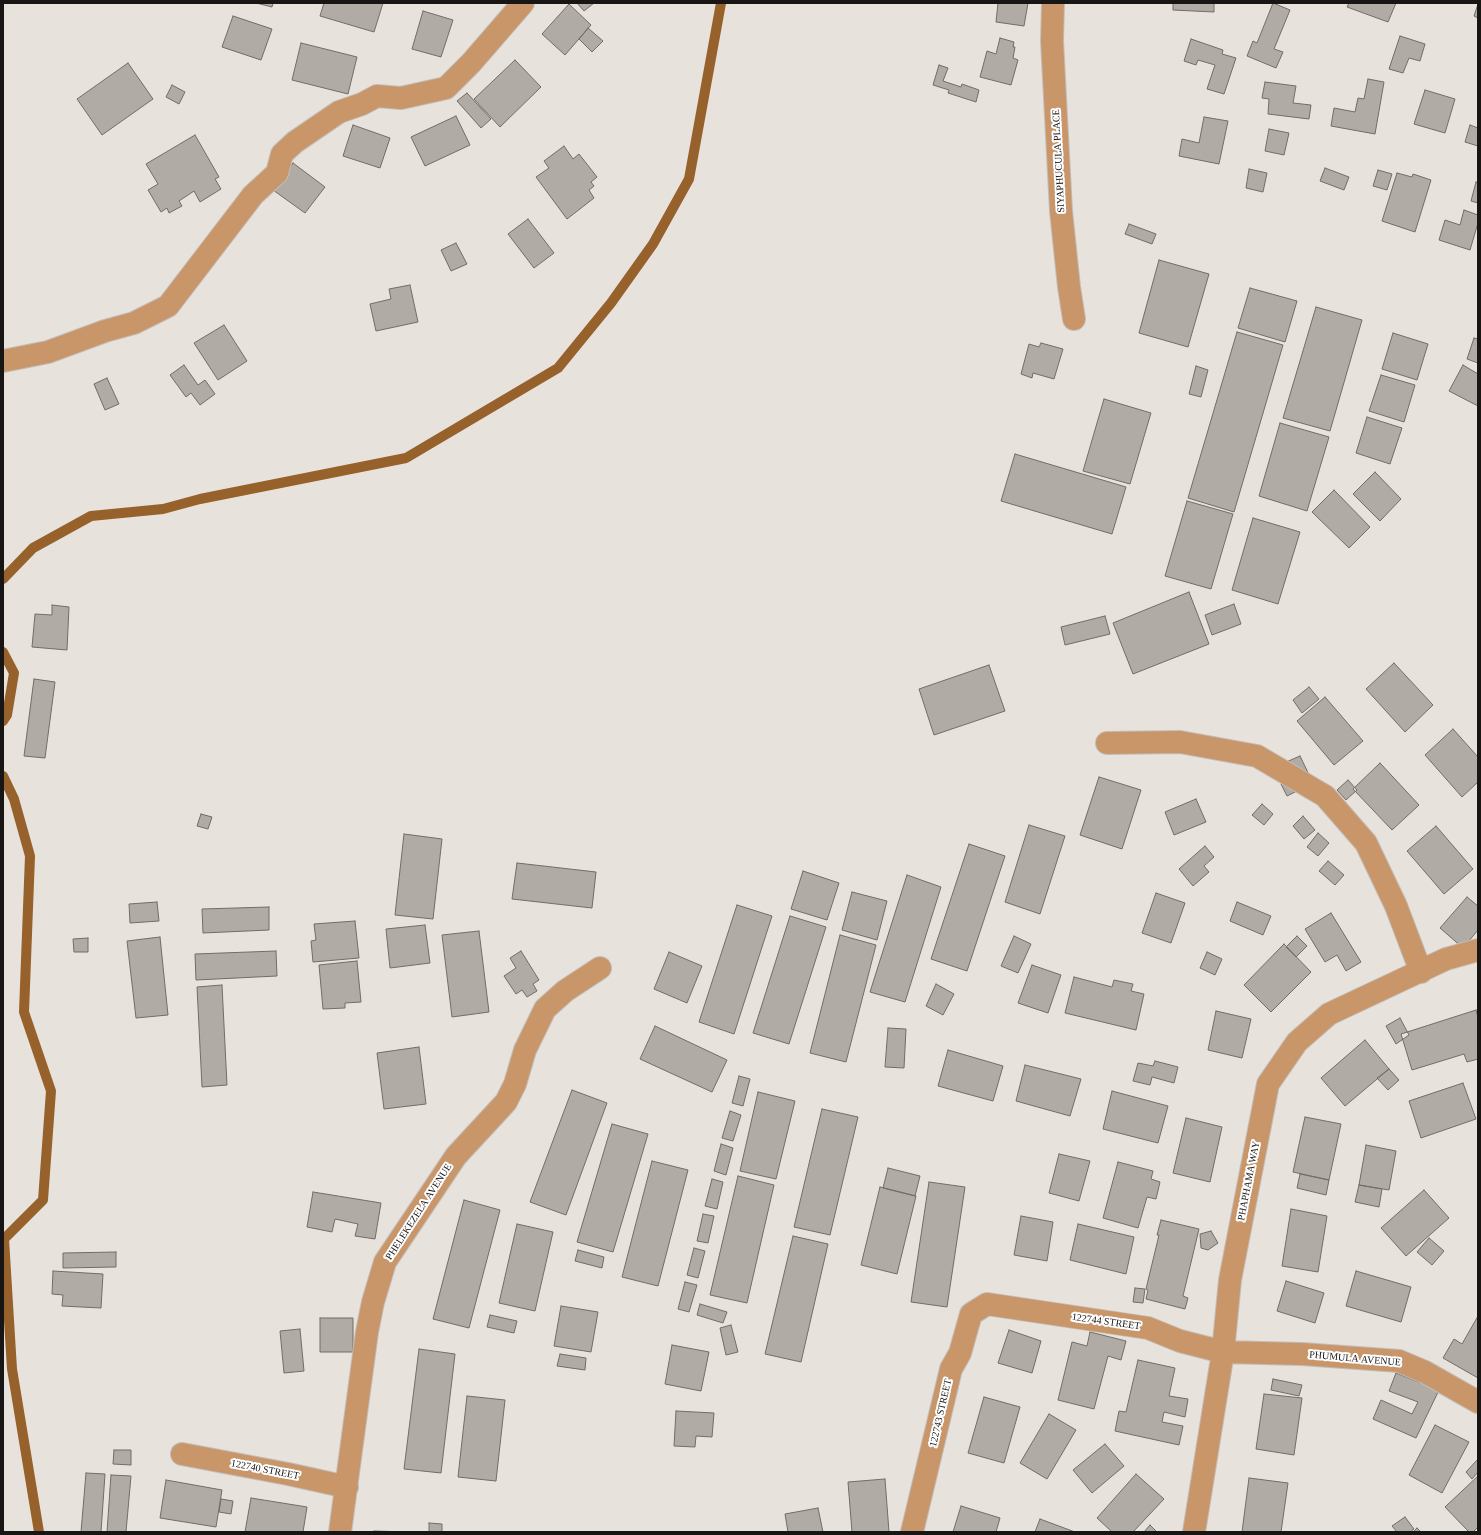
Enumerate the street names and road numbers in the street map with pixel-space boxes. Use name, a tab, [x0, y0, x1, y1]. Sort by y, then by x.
street label: SIYAPHUCULA PLACE	[1050, 109, 1068, 213]
street label: PHAPHAMA WAY	[1235, 1140, 1263, 1222]
street label: PHELEKEZELA AVENUE	[383, 1162, 455, 1262]
street label: 122744 STREET	[1071, 1311, 1141, 1333]
street label: PHUMULA AVENUE	[1309, 1349, 1401, 1369]
street label: 122743 STREET	[927, 1378, 955, 1448]
street label: 122740 STREET	[230, 1458, 300, 1482]

